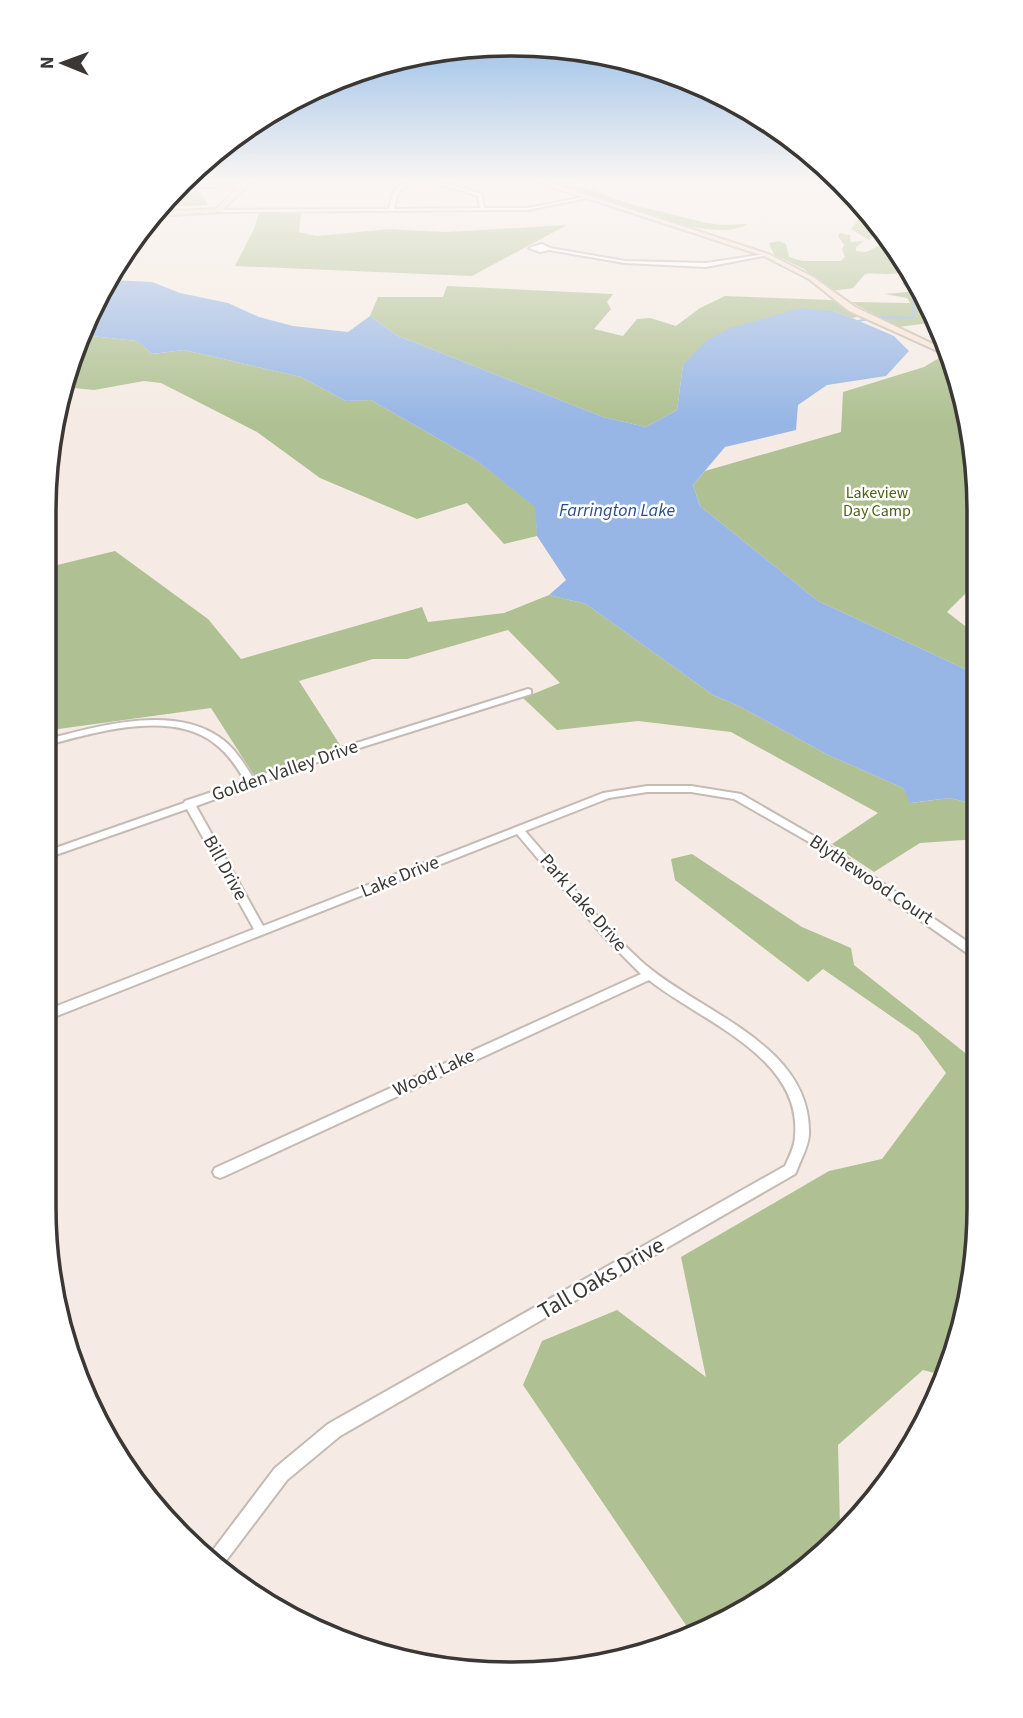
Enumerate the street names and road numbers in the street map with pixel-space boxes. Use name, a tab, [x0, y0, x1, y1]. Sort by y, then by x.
street label: Golden Valley Drive	[208, 733, 362, 809]
street label: Blythewood Court	[804, 828, 939, 932]
street label: Bill Drive	[196, 831, 254, 905]
street label: Park Lake Drive	[533, 848, 633, 958]
street label: Lake Drive	[357, 849, 443, 905]
street label: Wood Lake	[389, 1042, 479, 1104]
street label: Tall Oaks Drive	[532, 1228, 670, 1328]

